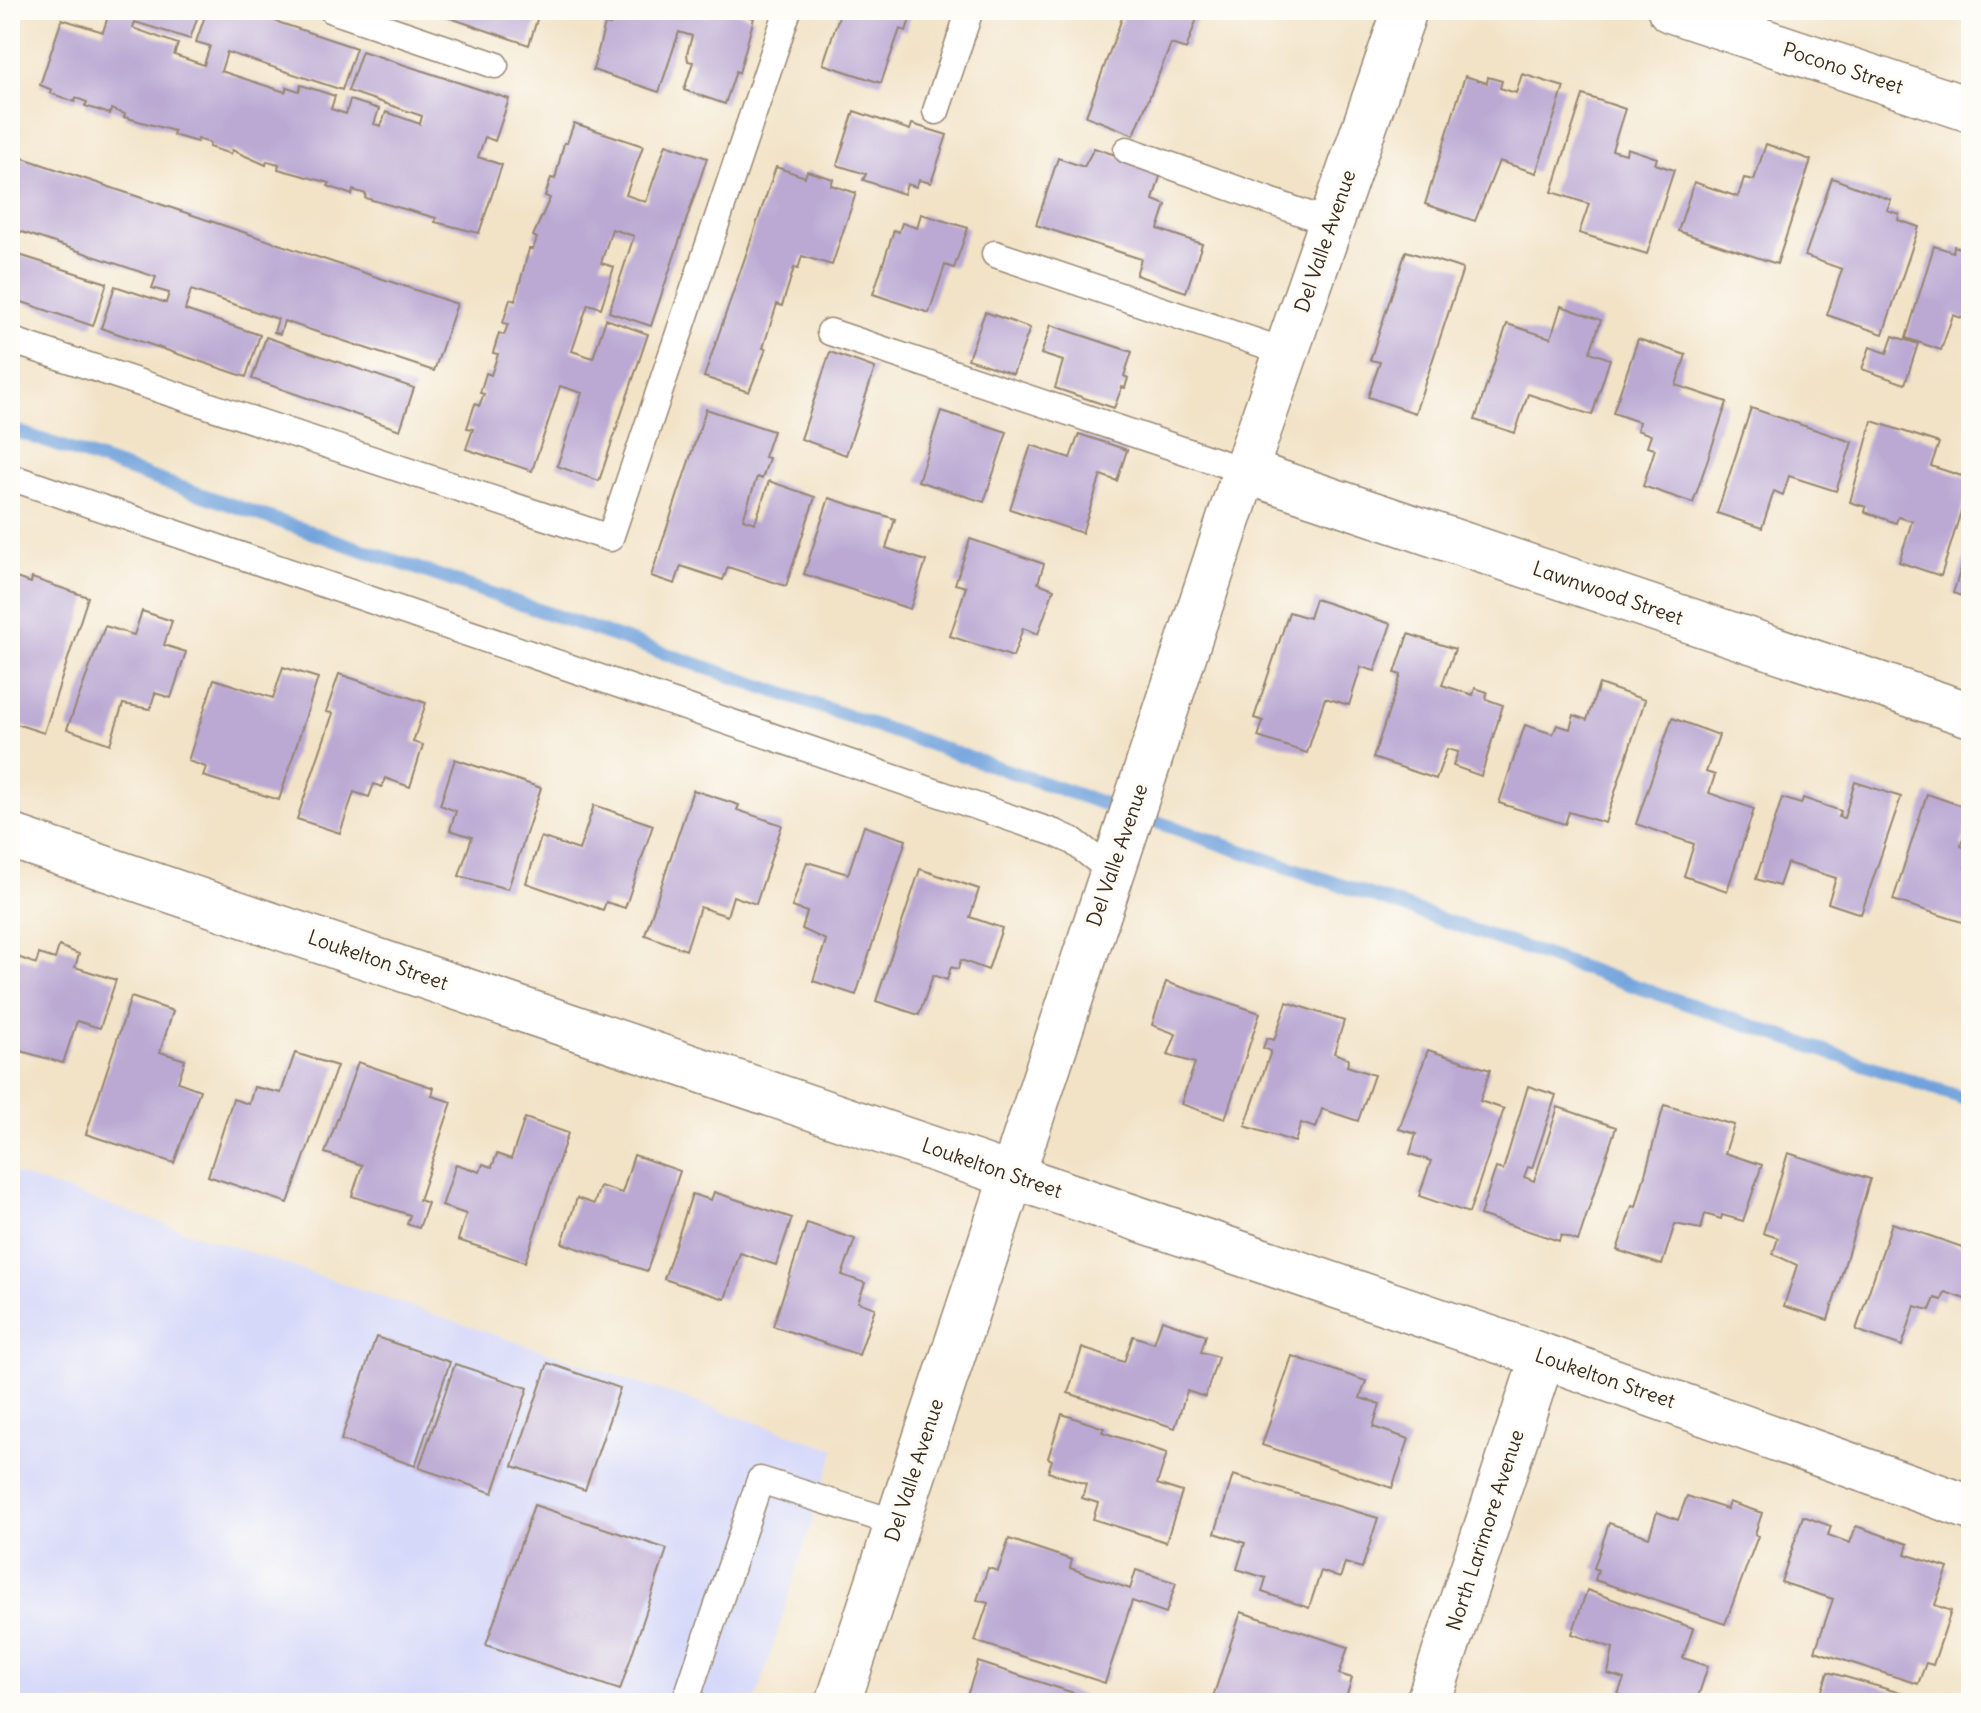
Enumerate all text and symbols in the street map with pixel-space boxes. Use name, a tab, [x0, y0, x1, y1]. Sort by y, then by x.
street label: Pocono Street	[1780, 36, 1907, 99]
street label: Del Valle Avenue	[1288, 166, 1361, 315]
street label: Lawnwood Street	[1530, 555, 1687, 630]
street label: Del Valle Avenue	[1080, 780, 1153, 929]
street label: Loukelton Street	[305, 924, 452, 995]
street label: Loukelton Street	[919, 1132, 1066, 1203]
street label: Loukelton Street	[1532, 1342, 1679, 1413]
street label: Del Valle Avenue	[879, 1395, 948, 1544]
street label: North Larimore Avenue	[1440, 1426, 1529, 1633]

